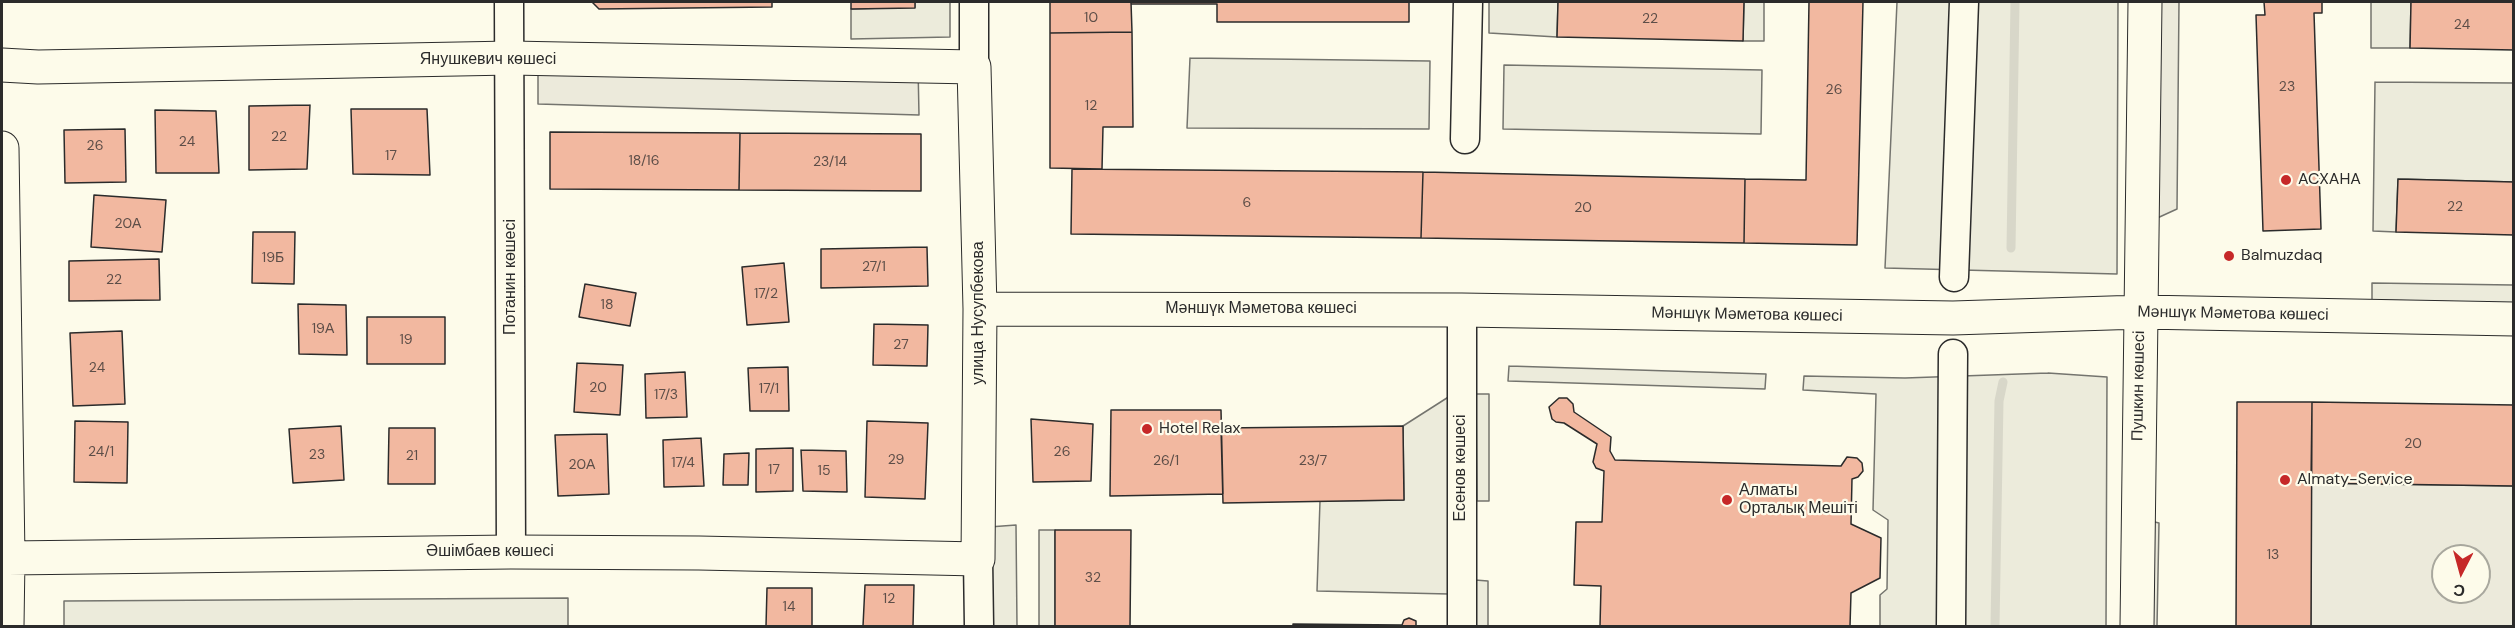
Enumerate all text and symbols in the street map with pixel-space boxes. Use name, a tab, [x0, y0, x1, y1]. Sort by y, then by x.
house number: 10	[1084, 10, 1098, 26]
house number: 22	[1642, 11, 1658, 27]
house number: 24	[2454, 17, 2470, 33]
street label: Янушкевич көшесі	[420, 50, 556, 70]
house number: 23	[2279, 79, 2295, 95]
house number: 26	[1826, 82, 1842, 98]
house number: 12	[1085, 98, 1097, 114]
house number: 22	[271, 129, 287, 145]
house number: 24	[179, 134, 195, 150]
house number: 26	[87, 138, 103, 154]
house number: 17	[385, 148, 397, 164]
house number: 18/16	[628, 153, 660, 169]
house number: 23/14	[813, 154, 847, 170]
place label: ACXAHA	[2298, 170, 2361, 190]
marker: ACXAHA	[2279, 173, 2293, 187]
house number: 6	[1243, 195, 1251, 211]
house number: 22	[2447, 199, 2463, 215]
house number: 20	[1574, 200, 1592, 216]
house number: 20А	[115, 216, 141, 232]
street label: Потанин көшесі	[501, 219, 521, 335]
street label: улица Нусупбекова	[969, 241, 989, 385]
place label: Balmuzdaq	[2241, 246, 2322, 266]
marker: Balmuzdaq	[2222, 249, 2236, 263]
house number: 19Б	[262, 250, 284, 266]
house number: 27/1	[862, 259, 886, 275]
house number: 22	[106, 272, 122, 288]
house number: 17/2	[754, 286, 778, 302]
house number: 18	[601, 297, 613, 313]
street label: Мәншүк Мәметова көшесі	[1165, 299, 1357, 319]
street label: Мәншүк Мәметова көшесі	[2137, 303, 2329, 325]
street label: Мәншүк Мәметова көшесі	[1651, 304, 1843, 326]
house number: 19А	[312, 321, 334, 337]
street label: Пушкин көшесі	[2128, 331, 2150, 441]
house number: 19	[399, 332, 413, 348]
house number: 27	[893, 337, 909, 353]
house number: 24	[89, 360, 105, 376]
house number: 20	[589, 380, 607, 396]
house number: 17/1	[759, 381, 779, 397]
house number: 17/3	[654, 387, 678, 403]
street label: Есенов көшесі	[1451, 414, 1471, 522]
place label: Hotel Relax	[1159, 419, 1240, 439]
marker: Hotel Relax	[1140, 422, 1154, 436]
house number: 20	[2404, 436, 2422, 452]
house number: 24/1	[88, 444, 114, 460]
house number: 26	[1054, 444, 1070, 460]
house number: 23	[309, 447, 325, 463]
house number: 21	[406, 448, 418, 464]
house number: 29	[888, 452, 904, 468]
house number: 26/1	[1153, 453, 1179, 469]
house number: 23/7	[1299, 453, 1327, 469]
house number: 17/4	[671, 455, 695, 471]
house number: 20А	[569, 457, 595, 473]
house number: 17	[768, 462, 780, 478]
house number: 15	[818, 463, 830, 479]
place label: Almaty-Service	[2297, 470, 2413, 490]
marker: Almaty-Service	[2278, 473, 2292, 487]
place label: Алматы Орталық Мешіті	[1739, 481, 1858, 519]
marker: Алматы Орталық Мешіті	[1720, 493, 1734, 507]
street label: Әшімбаев көшесі	[426, 542, 554, 562]
north arrow	[2431, 544, 2491, 604]
house number: 13	[2267, 547, 2279, 563]
house number: 32	[1085, 570, 1101, 586]
text: С	[2452, 579, 2466, 601]
house number: 12	[883, 591, 895, 607]
house number: 14	[783, 599, 795, 615]

